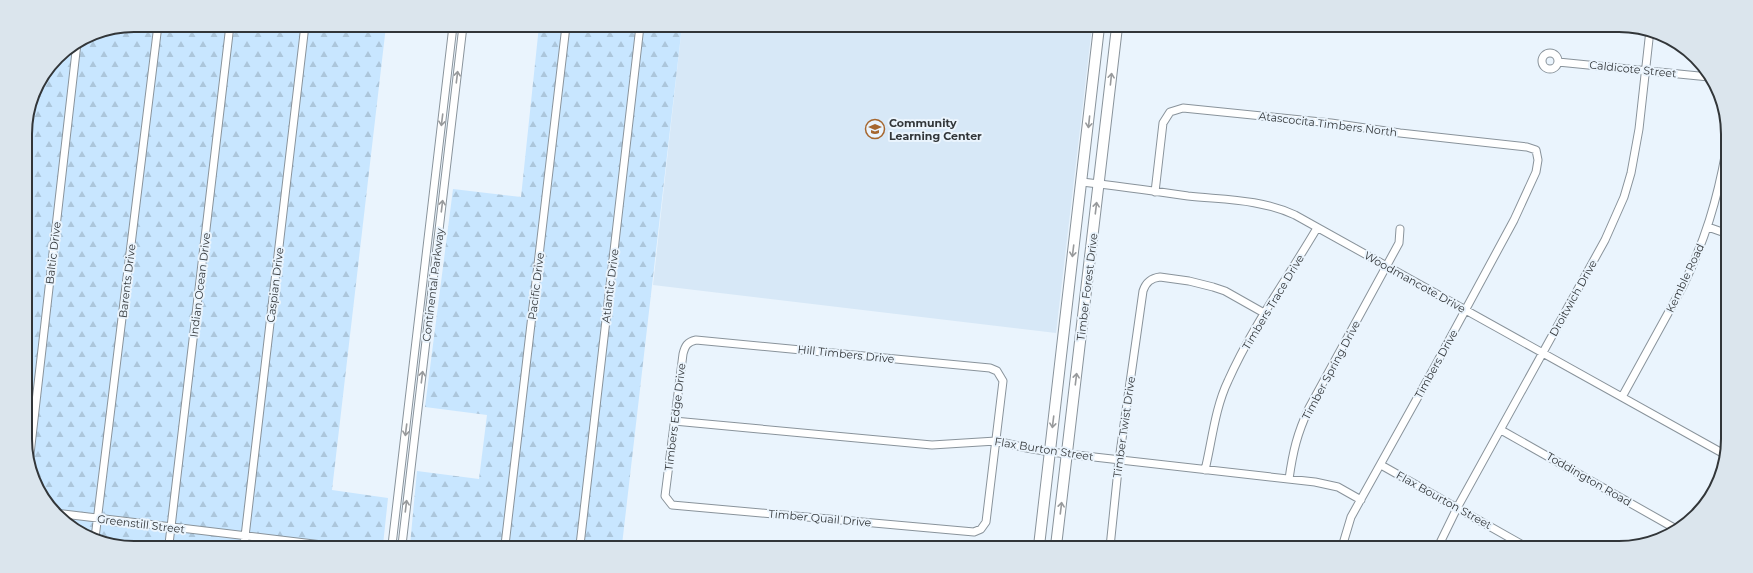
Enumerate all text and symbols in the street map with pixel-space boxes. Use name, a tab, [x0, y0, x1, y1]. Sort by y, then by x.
street label: Caldicote Street	[1589, 57, 1678, 81]
one-way arrow	[453, 71, 461, 84]
one-way arrow	[1107, 73, 1115, 86]
street label: Atascocita Timbers North	[1258, 109, 1398, 139]
one-way arrow	[438, 113, 446, 126]
one-way arrow	[1085, 115, 1092, 128]
place label: Community Learning Center	[889, 116, 982, 143]
school or university icon: Community Learning Center	[864, 118, 886, 140]
one-way arrow	[438, 200, 446, 213]
one-way arrow	[1093, 202, 1100, 215]
street label: Baltic Drive	[42, 221, 64, 285]
street label: Continental Parkway	[419, 228, 447, 342]
street label: Indian Ocean Drive	[187, 231, 213, 338]
street label: Timber Forest Drive	[1073, 232, 1101, 342]
street label: Kemble Road	[1663, 241, 1707, 315]
street label: Barents Drive	[116, 243, 139, 319]
one-way arrow	[1070, 244, 1077, 257]
street label: Caspian Drive	[263, 246, 287, 323]
street label: Atlantic Drive	[599, 248, 622, 324]
street label: Woodmancote Drive	[1362, 248, 1469, 316]
street label: Pacific Drive	[525, 251, 547, 320]
street label: Timbers Trace Drive	[1239, 251, 1307, 352]
street label: Droitwich Drive	[1546, 257, 1600, 339]
street label: Timber Spring Drive	[1299, 318, 1363, 422]
street label: Timbers Drive	[1411, 327, 1461, 401]
street label: Hill Timbers Drive	[797, 342, 895, 366]
street label: Timbers Edge Drive	[661, 362, 689, 472]
one-way arrow	[418, 371, 426, 384]
one-way arrow	[1072, 373, 1080, 386]
street label: Timber Twist Drive	[1110, 375, 1138, 479]
one-way arrow	[1049, 415, 1057, 428]
one-way arrow	[402, 423, 410, 436]
street label: Flax Burton Street	[993, 434, 1095, 464]
street label: Toddington Road	[1544, 449, 1634, 509]
street label: Flax Bourton Street	[1394, 468, 1495, 532]
one-way arrow	[403, 500, 410, 513]
one-way arrow	[1057, 502, 1064, 515]
street label: Timber Quail Drive	[768, 507, 872, 529]
street label: Greenstill Street	[96, 512, 186, 536]

